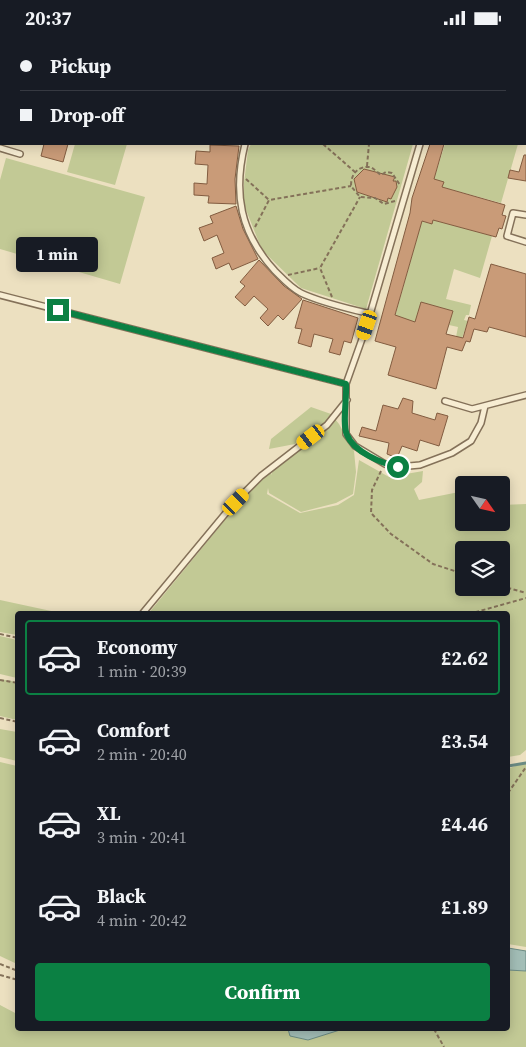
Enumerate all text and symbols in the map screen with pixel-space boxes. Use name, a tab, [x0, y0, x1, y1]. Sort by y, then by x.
text: 20:37	[25, 5, 72, 31]
text: Pickup	[50, 53, 111, 79]
text: Drop-off	[50, 102, 124, 128]
callout: 1 min	[17, 237, 99, 273]
text: 1 min	[36, 243, 78, 265]
route end	[47, 299, 69, 321]
car	[355, 308, 378, 342]
car	[294, 422, 327, 452]
route start	[387, 456, 409, 478]
north arrow	[455, 476, 510, 531]
map controls	[455, 476, 510, 596]
car	[220, 486, 251, 518]
button: layers	[455, 541, 510, 596]
text: Economy	[97, 634, 178, 660]
icon: car	[37, 635, 82, 680]
text: £2.62	[441, 645, 488, 671]
text: 1 min · 20:39	[97, 660, 187, 682]
text: Comfort	[97, 717, 170, 743]
icon: car	[37, 718, 82, 763]
text: £3.54	[441, 728, 488, 754]
text: 2 min · 20:40	[97, 743, 187, 765]
text: XL	[97, 800, 120, 826]
icon: car	[37, 801, 82, 846]
text: £4.46	[441, 811, 488, 837]
text: 3 min · 20:41	[97, 826, 187, 848]
text: Black	[97, 883, 146, 909]
icon: car	[37, 884, 82, 929]
text: £1.89	[441, 894, 488, 920]
text: 4 min · 20:42	[97, 909, 187, 931]
button: Confirm	[35, 963, 490, 1021]

